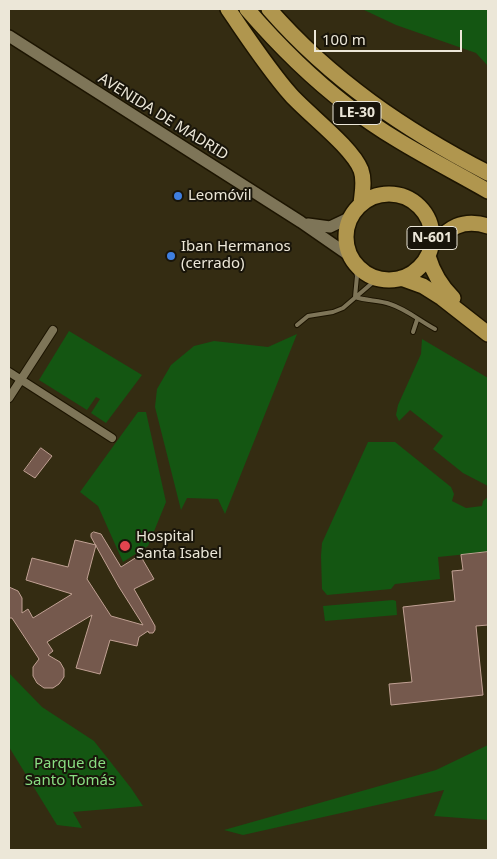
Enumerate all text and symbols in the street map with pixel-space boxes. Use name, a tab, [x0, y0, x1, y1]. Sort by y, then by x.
scale bar	[317, 20, 464, 52]
text: 100 m	[322, 29, 366, 49]
street label: AVENIDA DE MADRID	[95, 70, 231, 164]
road number: LE-30	[333, 102, 381, 125]
place label: Leomóvil	[188, 187, 252, 205]
marker: Leomóvil	[172, 190, 184, 202]
road number: N-601	[407, 227, 457, 250]
place label: Iban Hermanos (cerrado)	[181, 238, 291, 273]
marker: Iban Hermanos (cerrado)	[165, 250, 177, 262]
place label: Hospital Santa Isabel	[136, 528, 222, 563]
marker: Hospital Santa Isabel	[118, 539, 132, 553]
park label: Parque de Santo Tomás	[25, 755, 115, 790]

